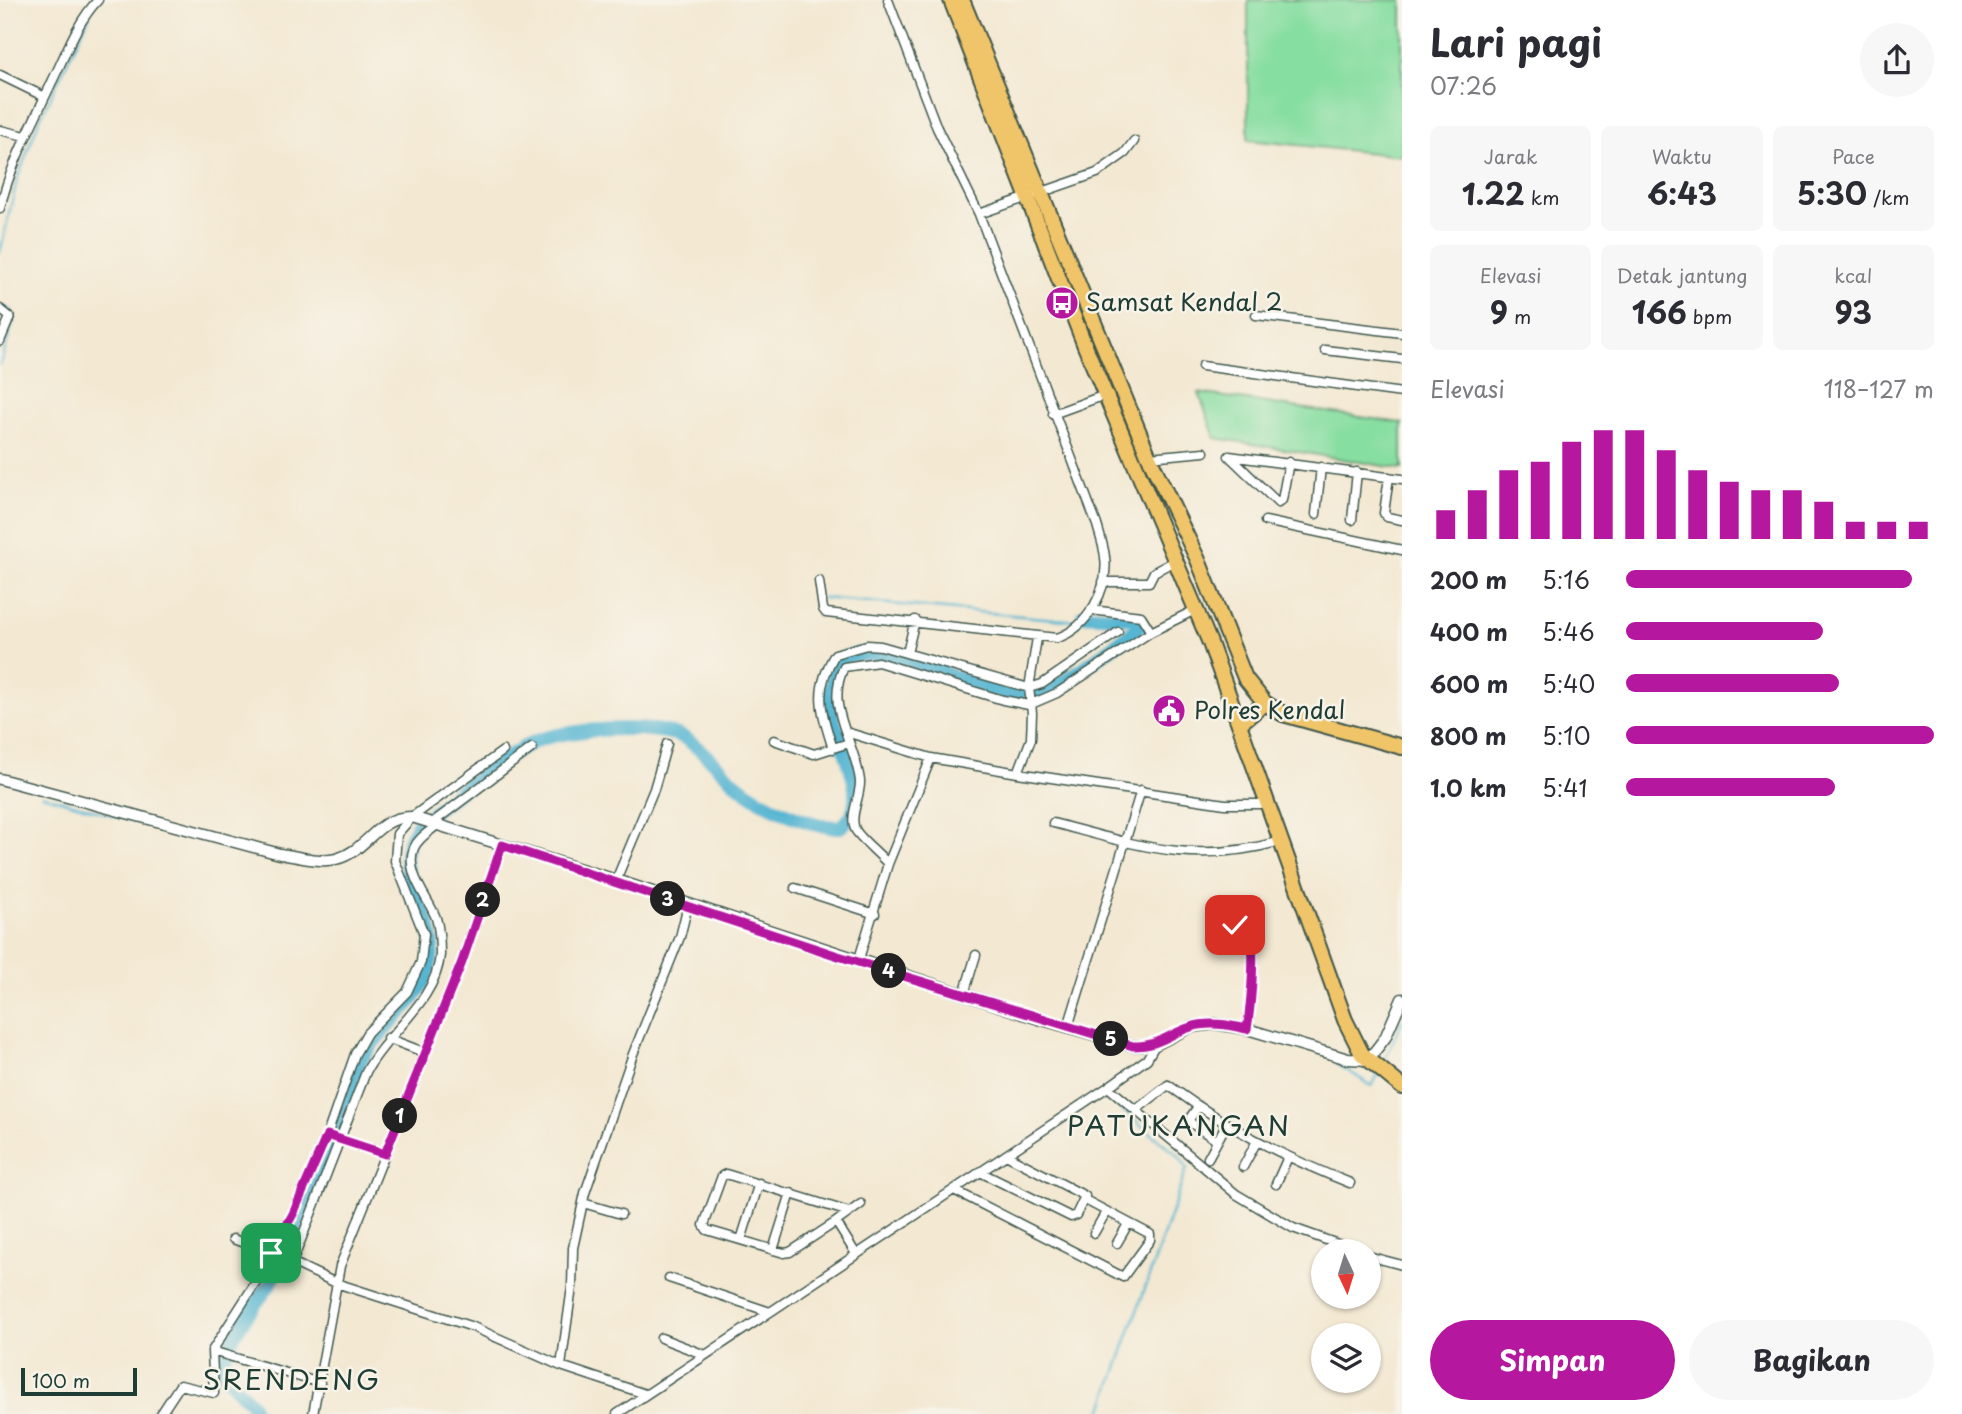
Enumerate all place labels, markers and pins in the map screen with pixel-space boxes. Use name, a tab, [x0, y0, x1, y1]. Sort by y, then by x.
place label: Samsat Kendal 2	[1086, 283, 1283, 319]
bus stop icon: Samsat Kendal 2	[1043, 284, 1081, 322]
place label: Polres Kendal	[1194, 691, 1345, 727]
public building icon: Polres Kendal	[1150, 692, 1188, 730]
pin: 3	[650, 881, 686, 916]
pin: 2	[466, 883, 500, 918]
pin	[1205, 895, 1265, 955]
pin: 4	[872, 954, 906, 988]
pin: 5	[1094, 1021, 1128, 1056]
pin: 1	[382, 1098, 418, 1134]
pin	[241, 1223, 301, 1283]

